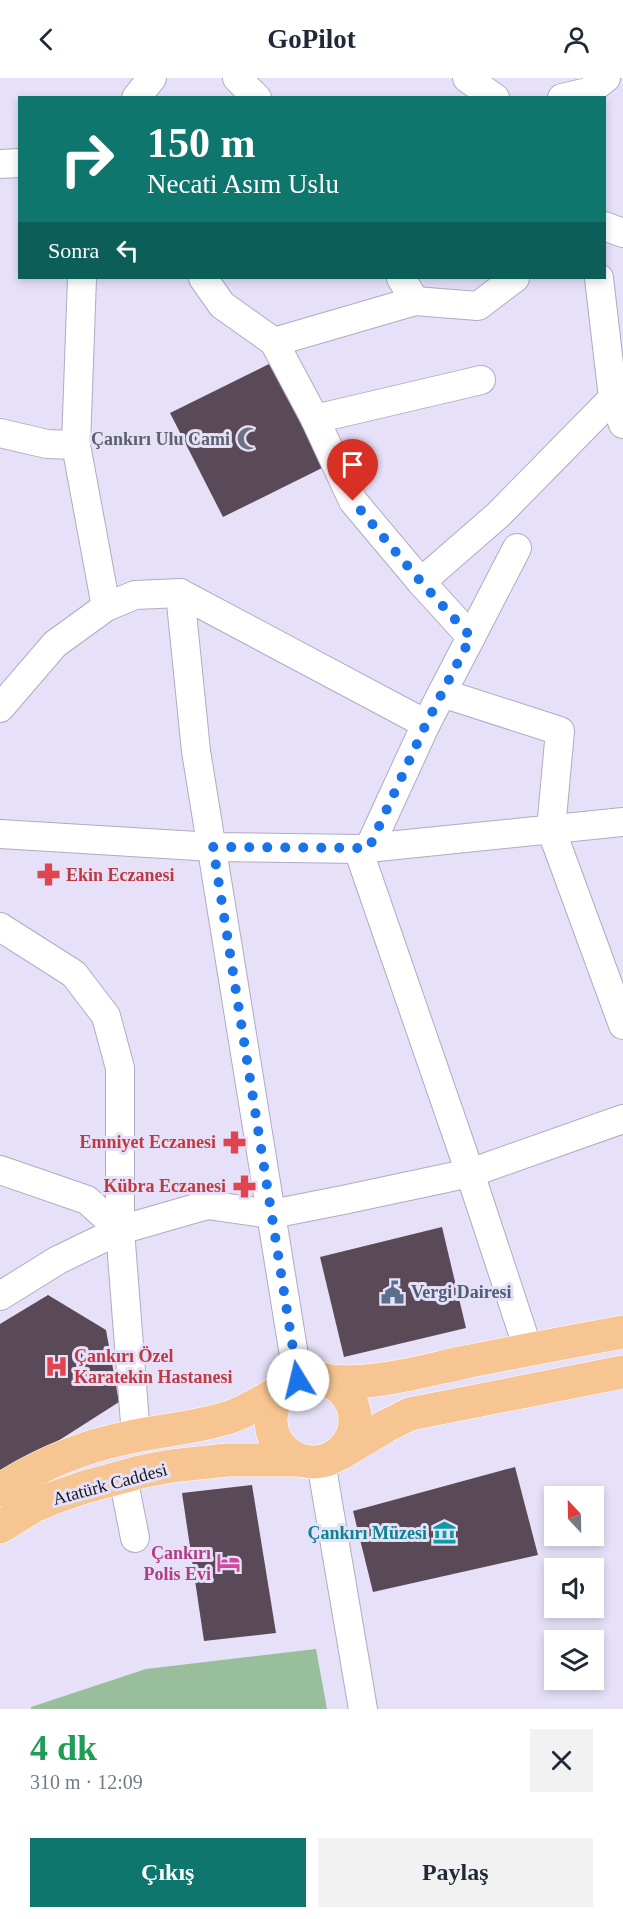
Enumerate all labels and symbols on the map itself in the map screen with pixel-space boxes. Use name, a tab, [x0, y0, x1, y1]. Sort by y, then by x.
mosque icon: Çankırı Ulu Cami	[235, 426, 261, 452]
place label: Çankırı Ulu Cami	[91, 429, 230, 449]
pin	[327, 439, 378, 501]
pharmacy icon: Ekin Eczanesi	[35, 862, 61, 888]
place label: Ekin Eczanesi	[66, 865, 175, 885]
pharmacy icon: Emniyet Eczanesi	[221, 1129, 247, 1155]
place label: Emniyet Eczanesi	[80, 1132, 216, 1152]
pharmacy icon: Kübra Eczanesi	[231, 1173, 257, 1199]
place label: Kübra Eczanesi	[103, 1176, 226, 1196]
public building icon: Vergi Dairesi	[380, 1279, 406, 1305]
place label: Vergi Dairesi	[411, 1282, 512, 1302]
place label: Çankırı Özel Karatekin Hastanesi	[74, 1346, 233, 1387]
position arrow	[266, 1348, 330, 1412]
hospital icon: Çankırı Özel Karatekin Hastanesi	[43, 1353, 69, 1379]
street label: Atatürk Caddesi	[51, 1459, 169, 1509]
north arrow	[544, 1486, 604, 1546]
museum icon: Çankırı Müzesi	[432, 1520, 458, 1546]
place label: Çankırı Müzesi	[308, 1523, 427, 1543]
place label: Çankırı Polis Evi	[143, 1543, 211, 1584]
hotel icon: Çankırı Polis Evi	[216, 1550, 242, 1576]

